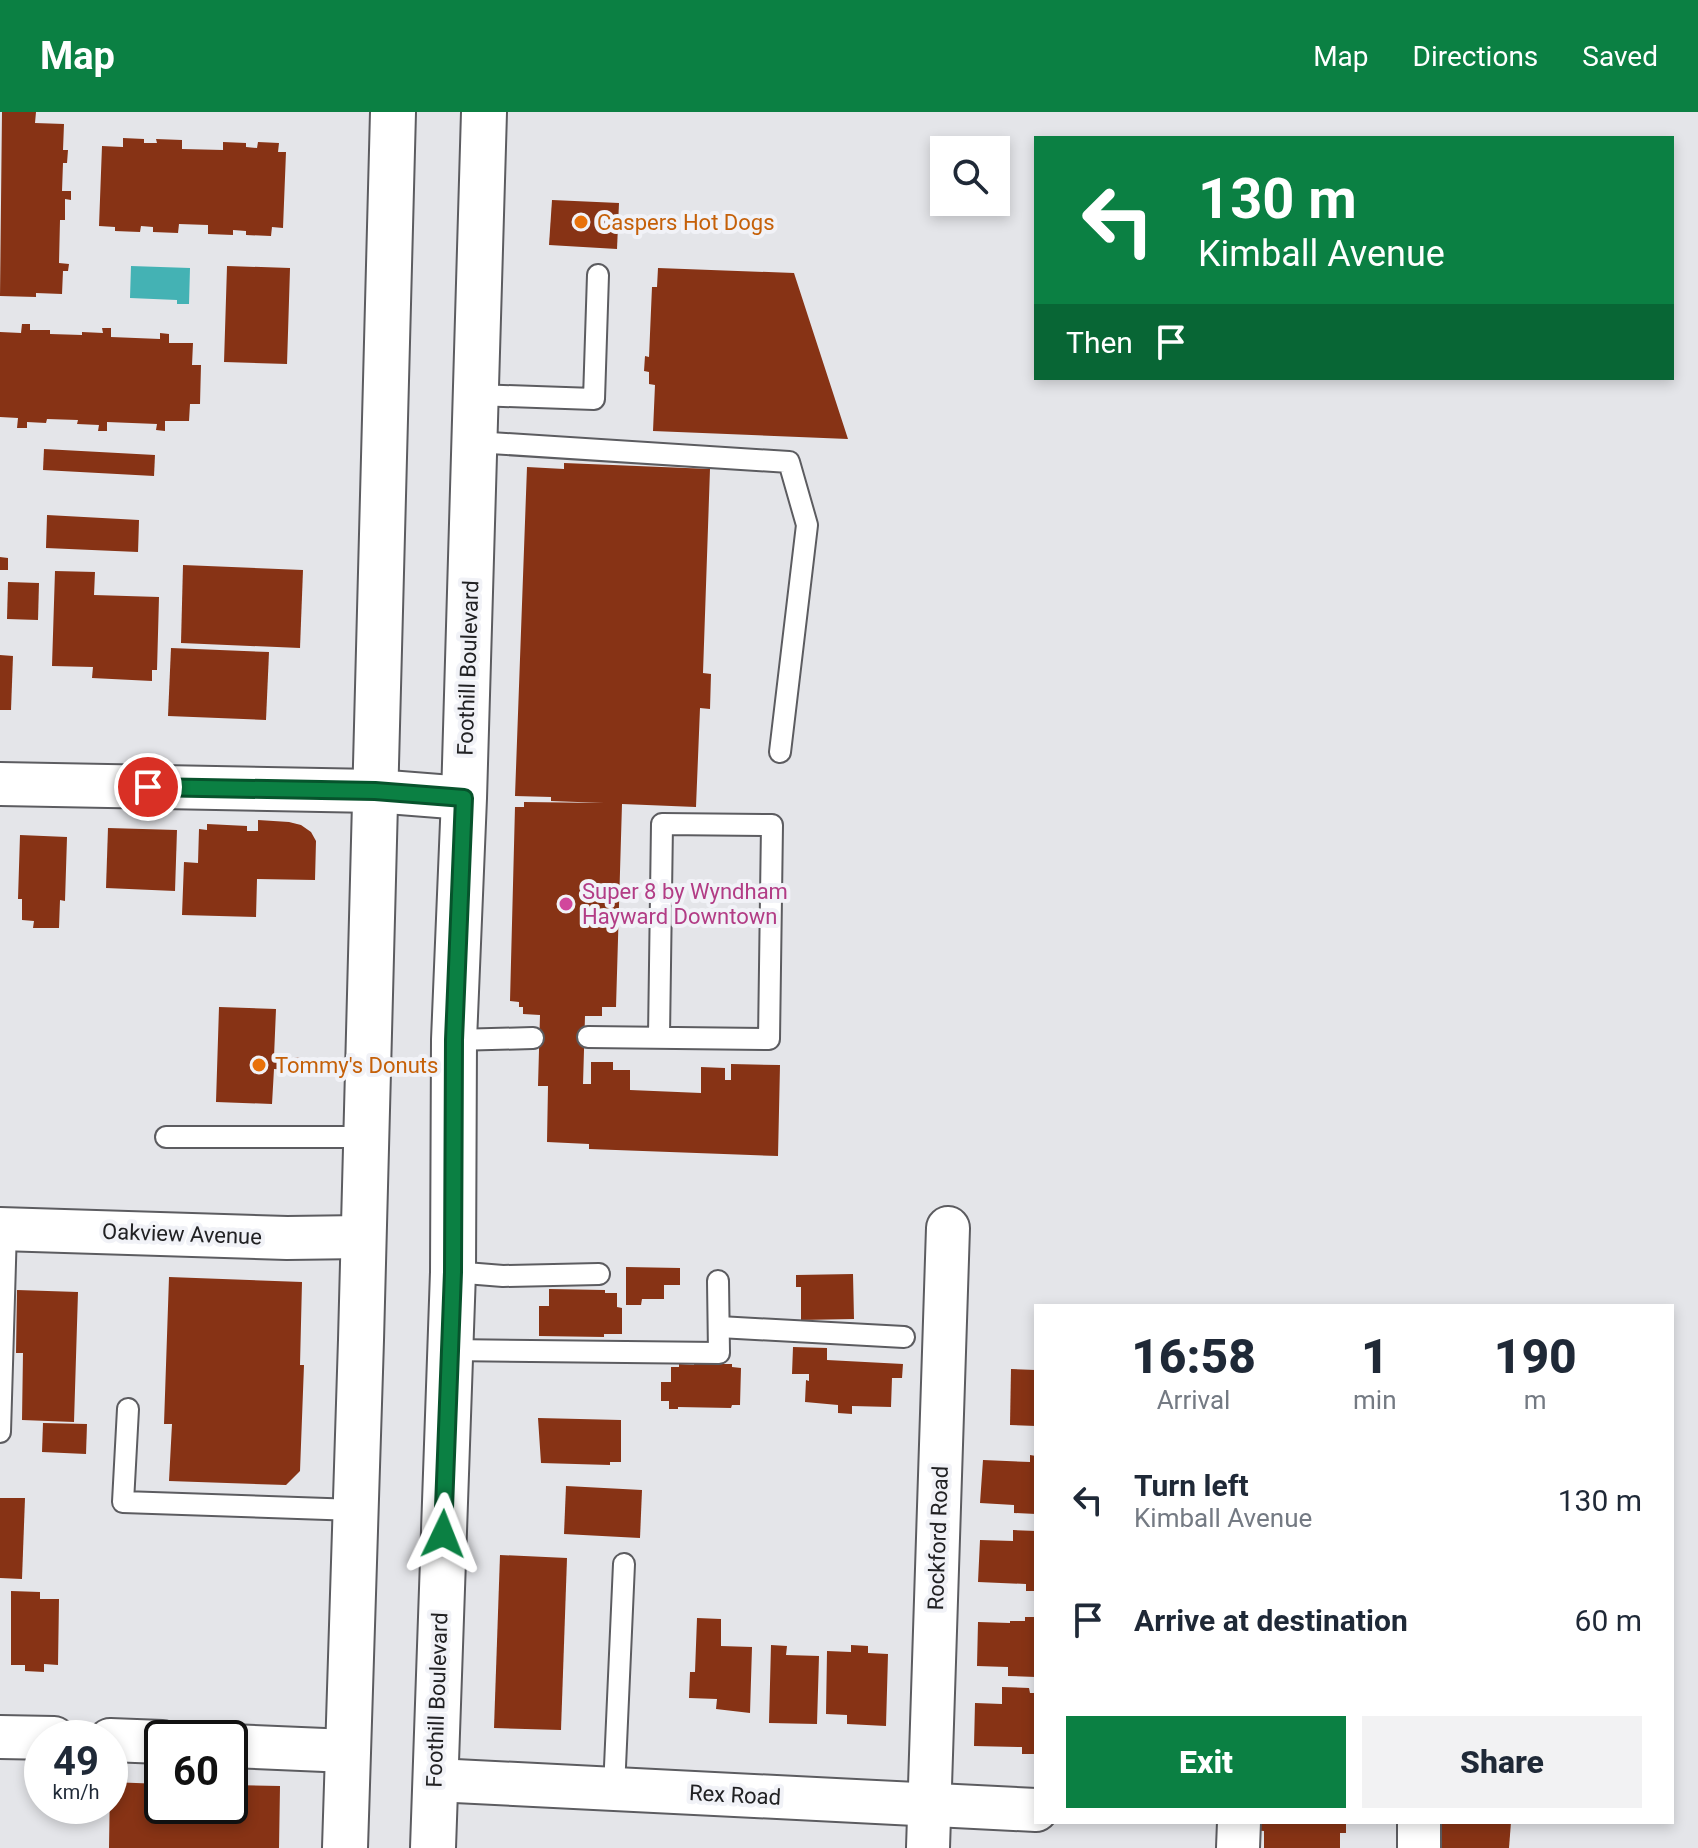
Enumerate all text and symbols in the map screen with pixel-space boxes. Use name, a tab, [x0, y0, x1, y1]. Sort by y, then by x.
text: Map	[40, 34, 115, 78]
text: Map	[1313, 40, 1369, 73]
text: Directions	[1413, 40, 1538, 73]
text: Saved	[1582, 40, 1658, 73]
map controls	[930, 136, 1010, 216]
button: search	[930, 136, 1010, 216]
text: 130 m	[1198, 166, 1357, 232]
icon: left	[1066, 168, 1170, 272]
place label: Caspers Hot Dogs	[597, 210, 775, 235]
marker: Caspers Hot Dogs	[572, 213, 590, 231]
text: Kimball Avenue	[1198, 233, 1445, 275]
icon: arrive	[1149, 320, 1193, 364]
text: Then	[1066, 325, 1133, 360]
street label: Foothill Boulevard	[452, 580, 484, 756]
pin	[114, 753, 182, 821]
icon: arrive	[126, 765, 170, 809]
place label: Super 8 by Wyndham Hayward Downtown	[582, 879, 788, 929]
marker: Super 8 by Wyndham Hayward Downtown	[557, 895, 575, 913]
place label: Tommy's Donuts	[275, 1053, 438, 1078]
marker: Tommy's Donuts	[250, 1056, 268, 1074]
street label: Oakview Avenue	[102, 1219, 262, 1249]
text: 16:58	[1131, 1328, 1256, 1385]
text: 1	[1361, 1328, 1389, 1385]
text: 190	[1494, 1328, 1577, 1385]
text: Arrival	[1157, 1385, 1230, 1415]
text: min	[1353, 1385, 1397, 1415]
text: m	[1524, 1385, 1547, 1415]
street label: Rockford Road	[923, 1465, 953, 1611]
text: Turn left	[1134, 1468, 1249, 1503]
icon: left	[1066, 1478, 1110, 1522]
text: 130 m	[1558, 1483, 1642, 1518]
position arrow	[401, 1492, 485, 1576]
text: Kimball Avenue	[1134, 1503, 1312, 1533]
icon: arrive	[1066, 1598, 1110, 1642]
text: Arrive at destination	[1134, 1603, 1408, 1638]
text: 60 m	[1575, 1603, 1642, 1638]
street label: Foothill Boulevard	[421, 1612, 453, 1788]
button: Exit	[1066, 1716, 1346, 1808]
button: Share	[1362, 1716, 1642, 1808]
speed limit sign: 60	[144, 1720, 248, 1824]
text: 49	[53, 1738, 99, 1785]
text: km/h	[53, 1780, 99, 1804]
street label: Rex Road	[688, 1780, 782, 1810]

